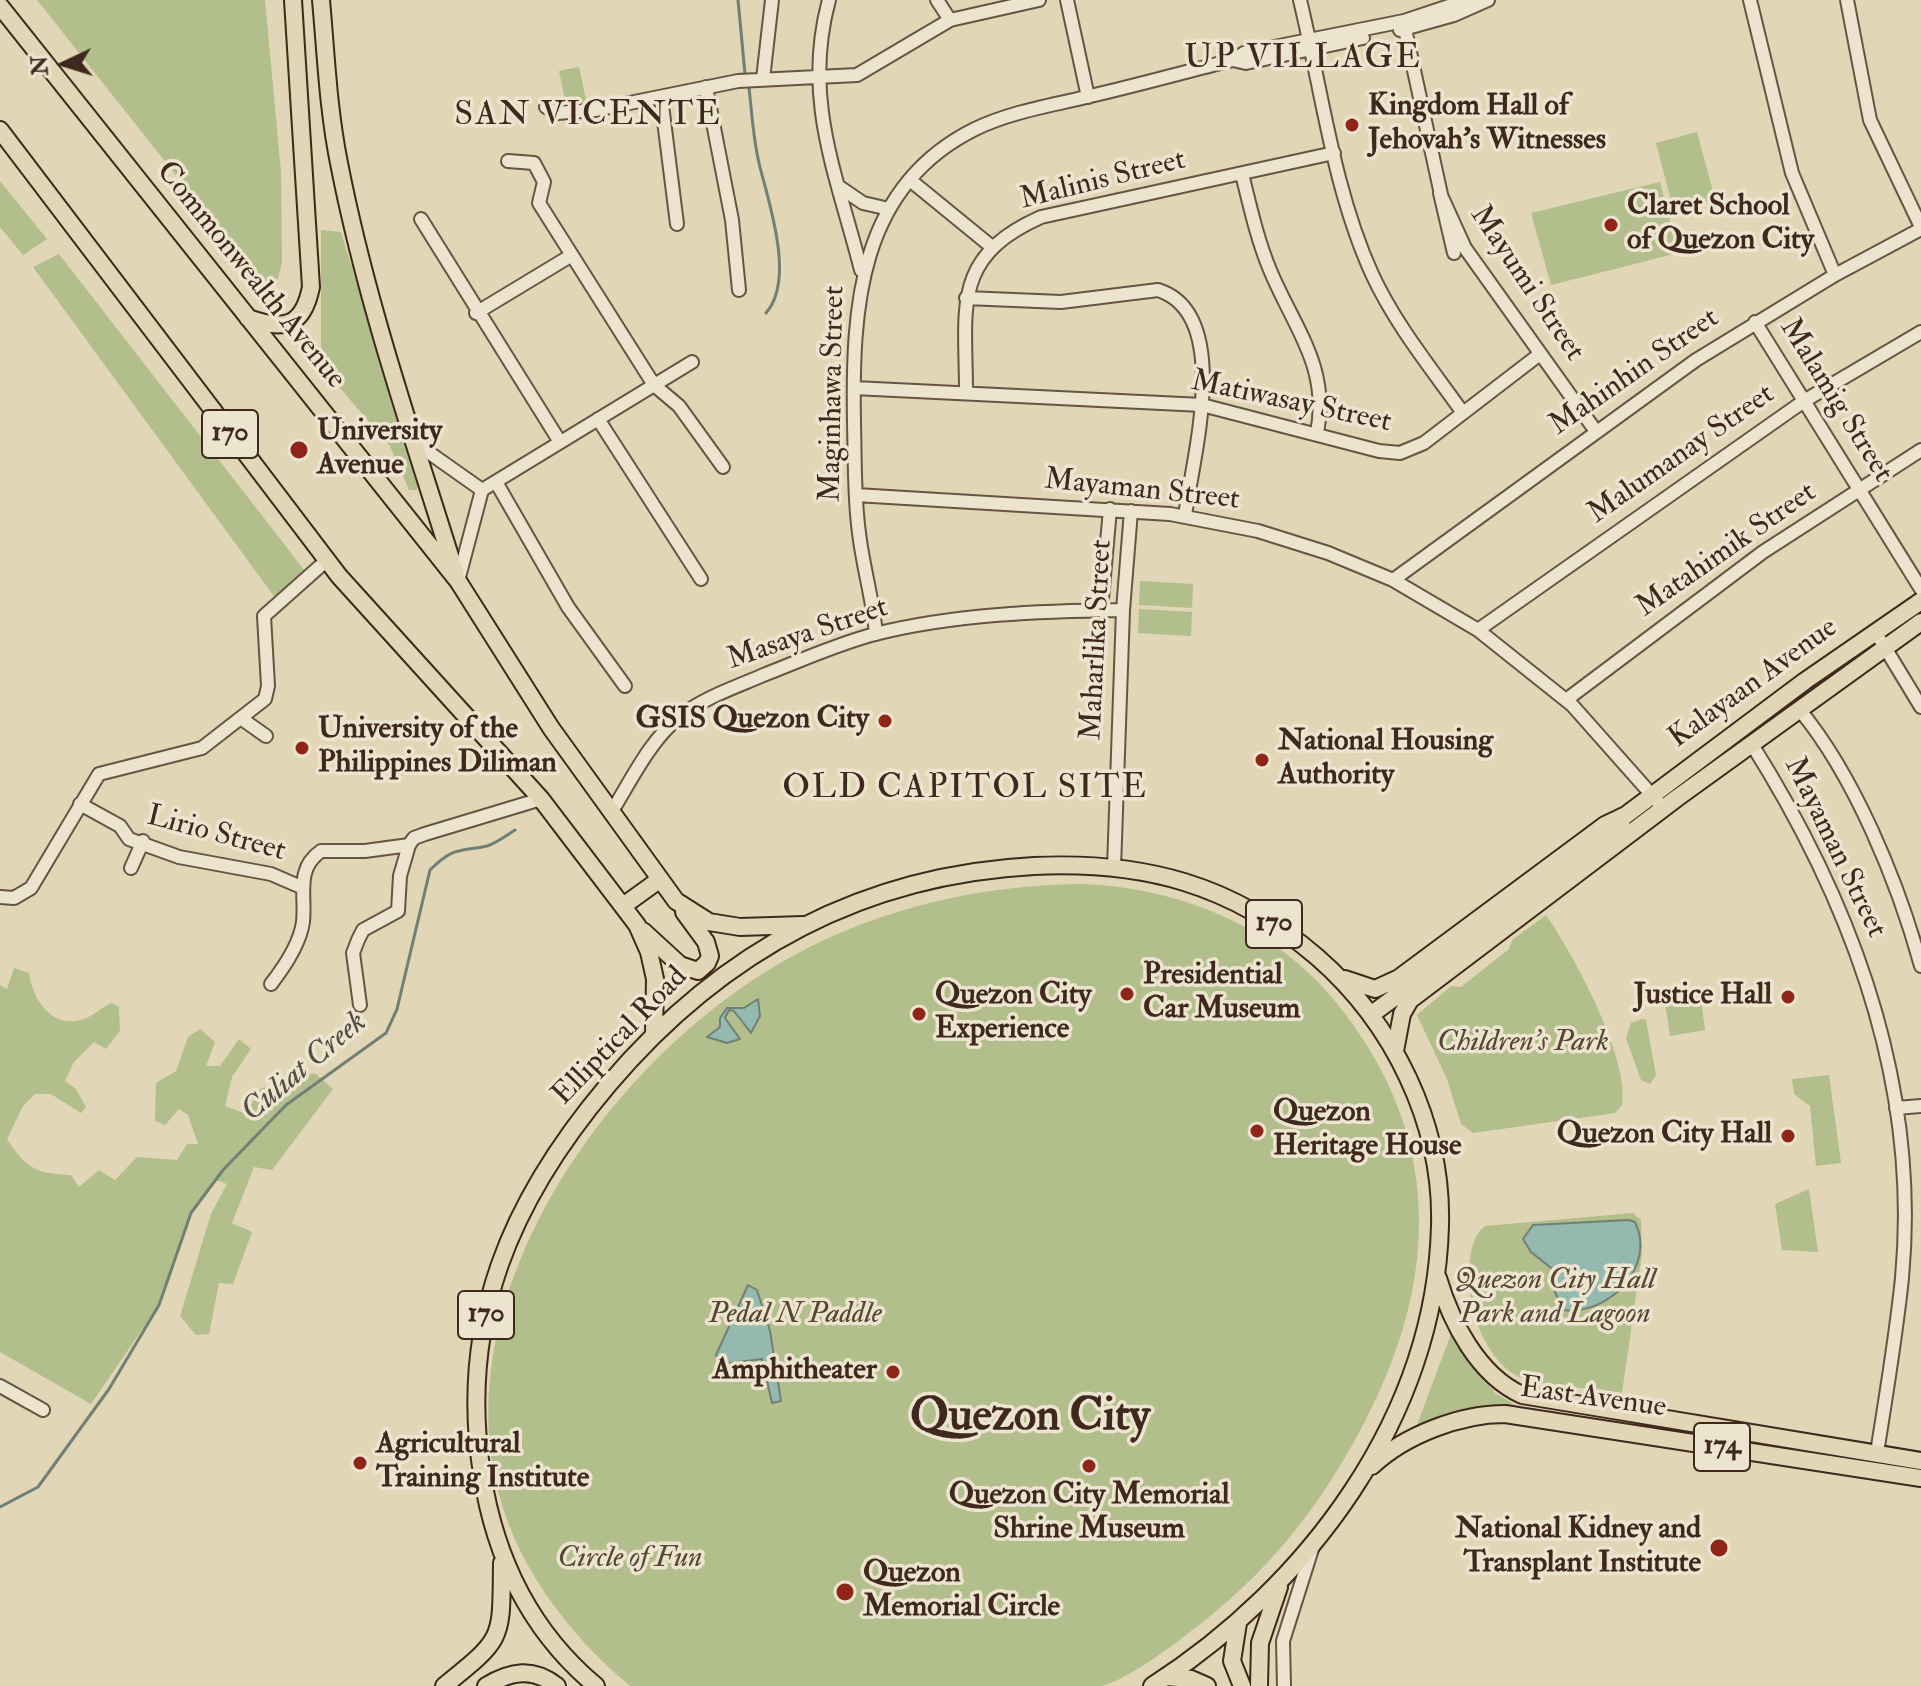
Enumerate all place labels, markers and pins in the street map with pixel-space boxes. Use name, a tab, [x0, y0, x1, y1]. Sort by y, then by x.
place label: Kingdom Hall of Jehovah's Witnesses	[1368, 90, 1606, 160]
marker: Kingdom Hall of Jehovah's Witnesses	[1343, 116, 1361, 134]
place label: Claret School of Quezon City	[1627, 190, 1814, 260]
marker: Claret School of Quezon City	[1602, 216, 1620, 234]
place label: University Avenue	[317, 415, 442, 486]
marker: University Avenue	[288, 439, 310, 461]
place label: GSIS Quezon City	[635, 703, 869, 739]
marker: GSIS Quezon City	[876, 712, 894, 730]
place label: University of the Philippines Diliman	[318, 713, 557, 784]
place label: National Housing Authority	[1278, 725, 1493, 796]
marker: University of the Philippines Diliman	[293, 739, 311, 757]
marker: National Housing Authority	[1253, 751, 1271, 769]
place label: Presidential Car Museum	[1143, 959, 1300, 1030]
place label: Quezon City Experience	[935, 979, 1092, 1050]
place label: Justice Hall	[1634, 979, 1772, 1015]
marker: Presidential Car Museum	[1118, 985, 1136, 1003]
marker: Justice Hall	[1779, 988, 1797, 1006]
marker: Quezon City Experience	[910, 1005, 928, 1023]
place label: Quezon Heritage House	[1273, 1096, 1461, 1166]
place label: Quezon City Hall	[1557, 1118, 1772, 1154]
marker: Quezon Heritage House	[1248, 1122, 1266, 1140]
marker: Quezon City Hall	[1779, 1127, 1797, 1145]
place label: Amphitheater	[712, 1354, 877, 1390]
marker: Amphitheater	[884, 1363, 902, 1381]
place label: Agricultural Training Institute	[376, 1428, 589, 1498]
marker: Agricultural Training Institute	[351, 1454, 369, 1472]
marker: Quezon City Memorial Shrine Museum	[1080, 1457, 1098, 1475]
place label: Quezon City Memorial Shrine Museum	[949, 1479, 1229, 1550]
place label: National Kidney and Transplant Institute	[1455, 1513, 1701, 1584]
marker: National Kidney and Transplant Institute	[1708, 1537, 1730, 1559]
place label: Quezon Memorial Circle	[863, 1557, 1060, 1628]
marker: Quezon Memorial Circle	[834, 1581, 856, 1603]

